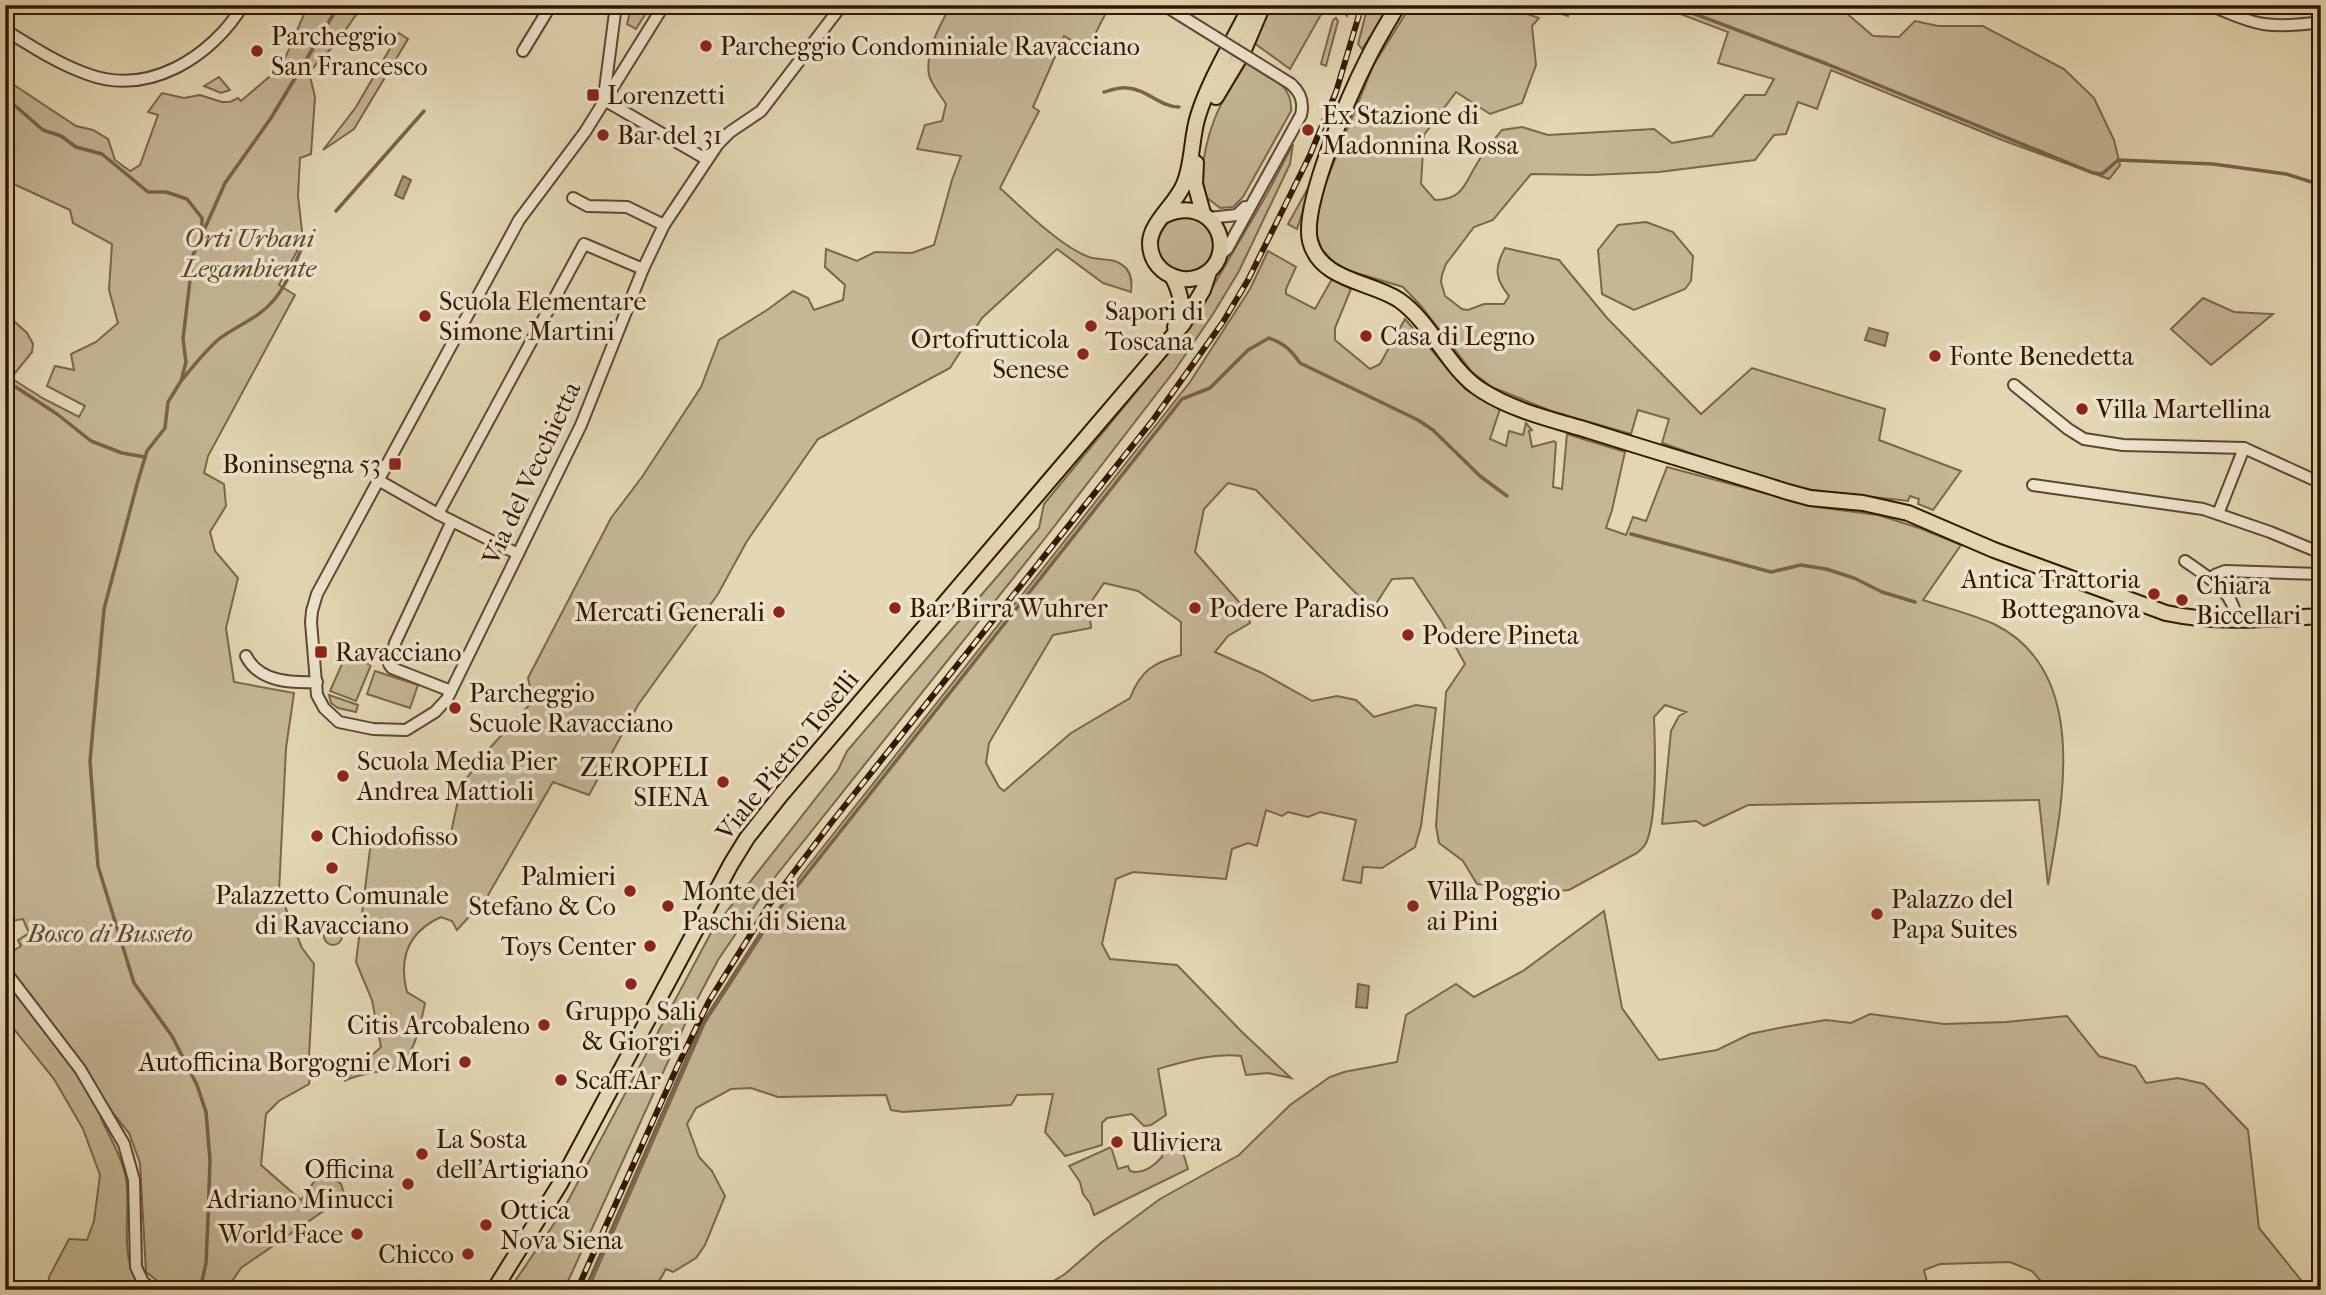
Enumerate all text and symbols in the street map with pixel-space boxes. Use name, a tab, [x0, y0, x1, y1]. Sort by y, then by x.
place label: Parcheggio San Francesco	[271, 21, 428, 82]
place label: Parcheggio Condominiale Ravacciano	[720, 31, 1140, 62]
marker: Parcheggio Condominiale Ravacciano	[698, 38, 714, 54]
marker: Parcheggio San Francesco	[249, 43, 265, 59]
place label: Lorenzetti	[607, 80, 726, 111]
marker: Lorenzetti	[585, 87, 601, 103]
place label: Ex Stazione di Madonnina Rossa	[1322, 100, 1519, 161]
place label: Bar del 31	[617, 120, 722, 151]
marker: Ex Stazione di Madonnina Rossa	[1300, 122, 1316, 138]
marker: Bar del 31	[595, 127, 611, 143]
park label: Orti Urbani Legambiente	[180, 223, 317, 284]
place label: Scuola Elementare Simone Martini	[439, 286, 646, 347]
place label: Sapori di Toscana	[1105, 296, 1204, 357]
marker: Scuola Elementare Simone Martini	[417, 308, 433, 324]
marker: Sapori di Toscana	[1083, 318, 1099, 334]
place label: Casa di Legno	[1380, 321, 1535, 352]
place label: Ortofrutticola Senese	[911, 324, 1070, 385]
marker: Casa di Legno	[1358, 328, 1374, 344]
place label: Fonte Benedetta	[1949, 341, 2135, 372]
marker: Ortofrutticola Senese	[1075, 346, 1091, 362]
marker: Fonte Benedetta	[1927, 348, 1943, 364]
street label: Via del Vecchietta	[475, 376, 588, 571]
place label: Villa Martellina	[2095, 394, 2272, 425]
marker: Villa Martellina	[2074, 401, 2090, 417]
place label: Boninsegna 53	[222, 449, 381, 480]
marker: Boninsegna 53	[387, 456, 403, 472]
place label: Antica Trattoria Botteganova	[1960, 564, 2141, 625]
place label: Chiara Biccellari	[2196, 570, 2302, 631]
marker: Antica Trattoria Botteganova	[2146, 586, 2162, 602]
marker: Chiara Biccellari	[2174, 592, 2190, 608]
place label: Bar Birra Wuhrer	[909, 593, 1108, 624]
place label: Podere Paradiso	[1209, 593, 1389, 624]
place label: Mercati Generali	[575, 597, 765, 628]
marker: Bar Birra Wuhrer	[887, 600, 903, 616]
marker: Podere Paradiso	[1187, 600, 1203, 616]
marker: Mercati Generali	[771, 604, 787, 620]
place label: Podere Pineta	[1422, 620, 1580, 651]
marker: Podere Pineta	[1400, 627, 1416, 643]
place label: Ravacciano	[335, 637, 461, 668]
marker: Ravacciano	[313, 644, 329, 660]
street label: Viale Pietro Toselli	[709, 664, 866, 847]
place label: Parcheggio Scuole Ravacciano	[469, 678, 673, 739]
marker: Parcheggio Scuole Ravacciano	[447, 700, 463, 716]
place label: Scuola Media Pier Andrea Mattioli	[356, 746, 557, 807]
place label: ZEROPELI SIENA	[580, 752, 710, 813]
marker: Scuola Media Pier Andrea Mattioli	[335, 768, 351, 784]
marker: ZEROPELI SIENA	[715, 774, 731, 790]
place label: Chiodofisso	[331, 821, 458, 852]
marker: Chiodofisso	[309, 828, 325, 844]
marker: Palazzetto Comunale di Ravacciano	[324, 860, 340, 876]
place label: Palmieri Stefano & Co	[468, 861, 616, 922]
place label: Monte dei Paschi di Siena	[682, 876, 847, 937]
place label: Villa Poggio ai Pini	[1426, 876, 1560, 937]
place label: Palazzetto Comunale di Ravacciano	[215, 880, 449, 941]
marker: Palmieri Stefano & Co	[622, 883, 638, 899]
place label: Palazzo del Papa Suites	[1891, 884, 2017, 945]
marker: Monte dei Paschi di Siena	[660, 898, 676, 914]
marker: Villa Poggio ai Pini	[1405, 898, 1421, 914]
marker: Palazzo del Papa Suites	[1869, 906, 1885, 922]
park label: Bosco di Busseto	[25, 918, 193, 949]
place label: Toys Center	[501, 931, 636, 962]
marker: Toys Center	[642, 938, 658, 954]
marker: Gruppo Sali & Giorgi	[623, 976, 639, 992]
place label: Gruppo Sali & Giorgi	[565, 996, 697, 1057]
place label: Citis Arcobaleno	[347, 1010, 530, 1041]
marker: Citis Arcobaleno	[536, 1017, 552, 1033]
place label: Autofficina Borgogni e Mori	[138, 1047, 451, 1078]
marker: Autofficina Borgogni e Mori	[457, 1054, 473, 1070]
place label: Scaff.Ar	[575, 1065, 661, 1096]
marker: Scaff.Ar	[553, 1072, 569, 1088]
place label: La Sosta dell'Artigiano	[436, 1124, 589, 1185]
place label: Uliviera	[1131, 1127, 1223, 1158]
marker: Uliviera	[1109, 1134, 1125, 1150]
marker: La Sosta dell'Artigiano	[414, 1146, 430, 1162]
place label: Officina Adriano Minucci	[206, 1154, 395, 1215]
marker: Officina Adriano Minucci	[400, 1176, 416, 1192]
place label: Ottica Nova Siena	[500, 1195, 624, 1256]
marker: Ottica Nova Siena	[478, 1217, 494, 1233]
place label: World Face	[217, 1219, 343, 1250]
marker: World Face	[349, 1226, 365, 1242]
place label: Chicco	[378, 1239, 454, 1270]
marker: Chicco	[460, 1246, 476, 1262]

